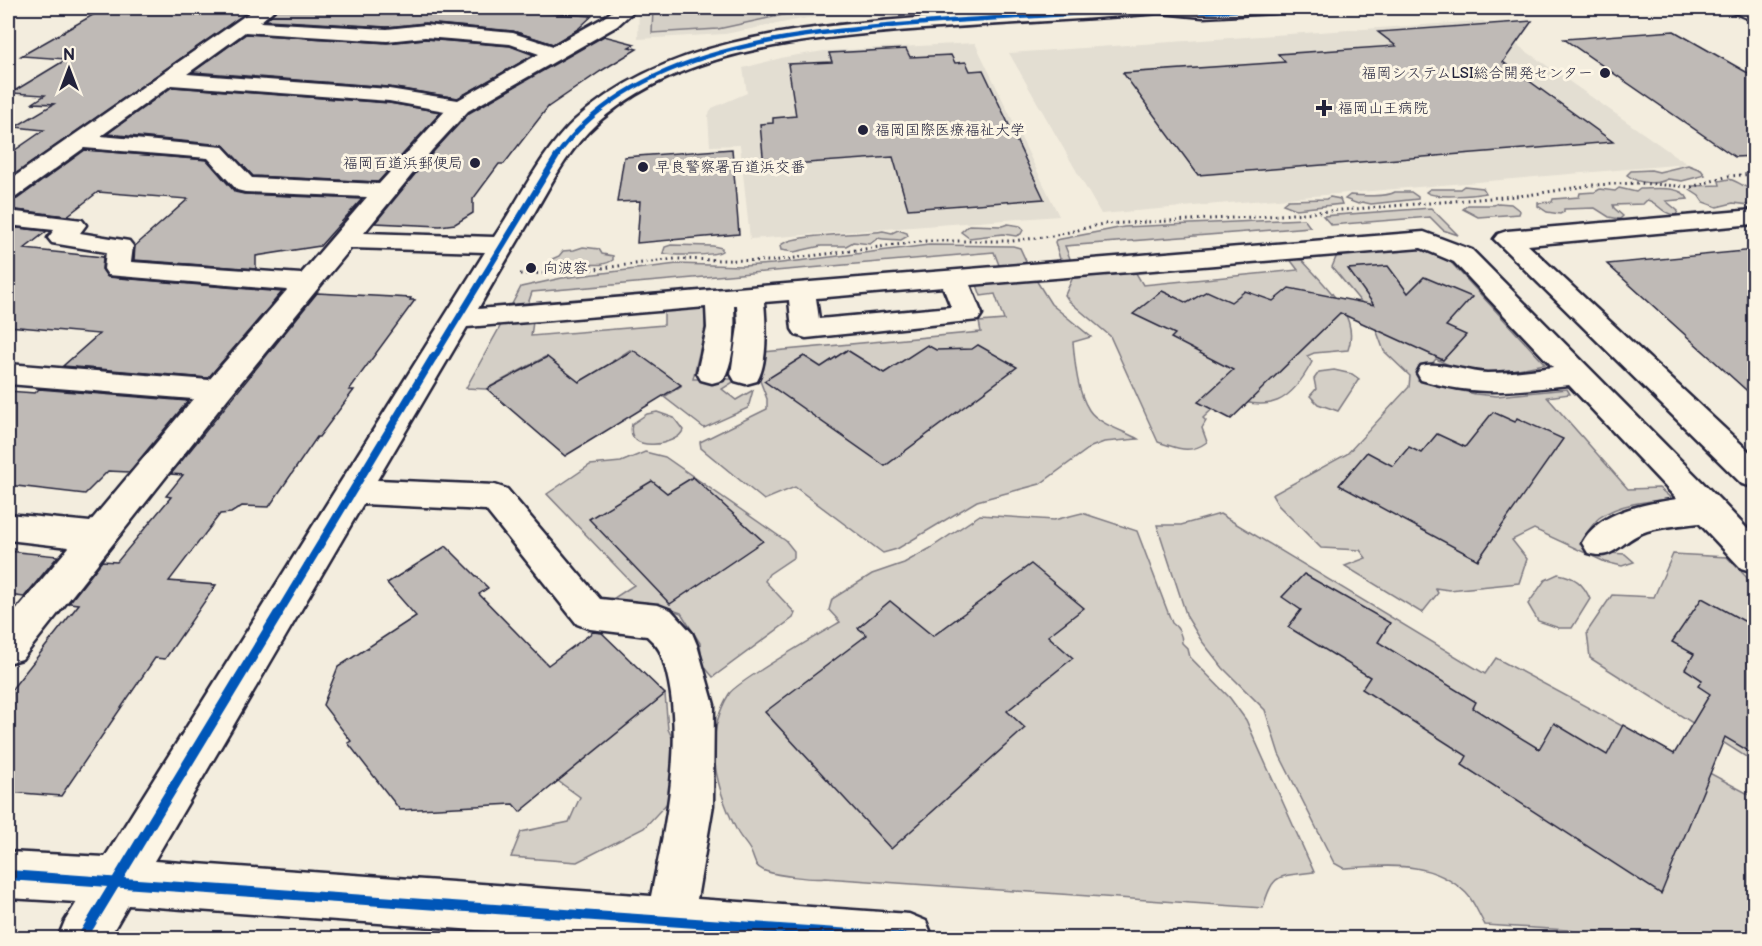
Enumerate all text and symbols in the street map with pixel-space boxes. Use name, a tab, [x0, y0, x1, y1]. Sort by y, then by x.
north arrow	[39, 39, 99, 99]
text: N	[63, 46, 75, 65]
place label: 福岡システムLSI総合開発センター	[1362, 64, 1593, 83]
marker: 福岡システムLSI総合開発センター	[1598, 66, 1612, 80]
marker: 福岡山王病院	[1315, 99, 1333, 117]
place label: 福岡山王病院	[1338, 99, 1428, 118]
place label: 福岡国際医療福祉大学	[875, 121, 1025, 140]
marker: 福岡国際医療福祉大学	[856, 123, 870, 137]
place label: 福岡百道浜郵便局	[343, 154, 463, 173]
marker: 福岡百道浜郵便局	[468, 156, 482, 170]
place label: 早良警察署百道浜交番	[655, 158, 805, 177]
marker: 早良警察署百道浜交番	[636, 160, 650, 174]
place label: 向波容	[543, 259, 588, 278]
marker: 向波容	[524, 261, 538, 275]

